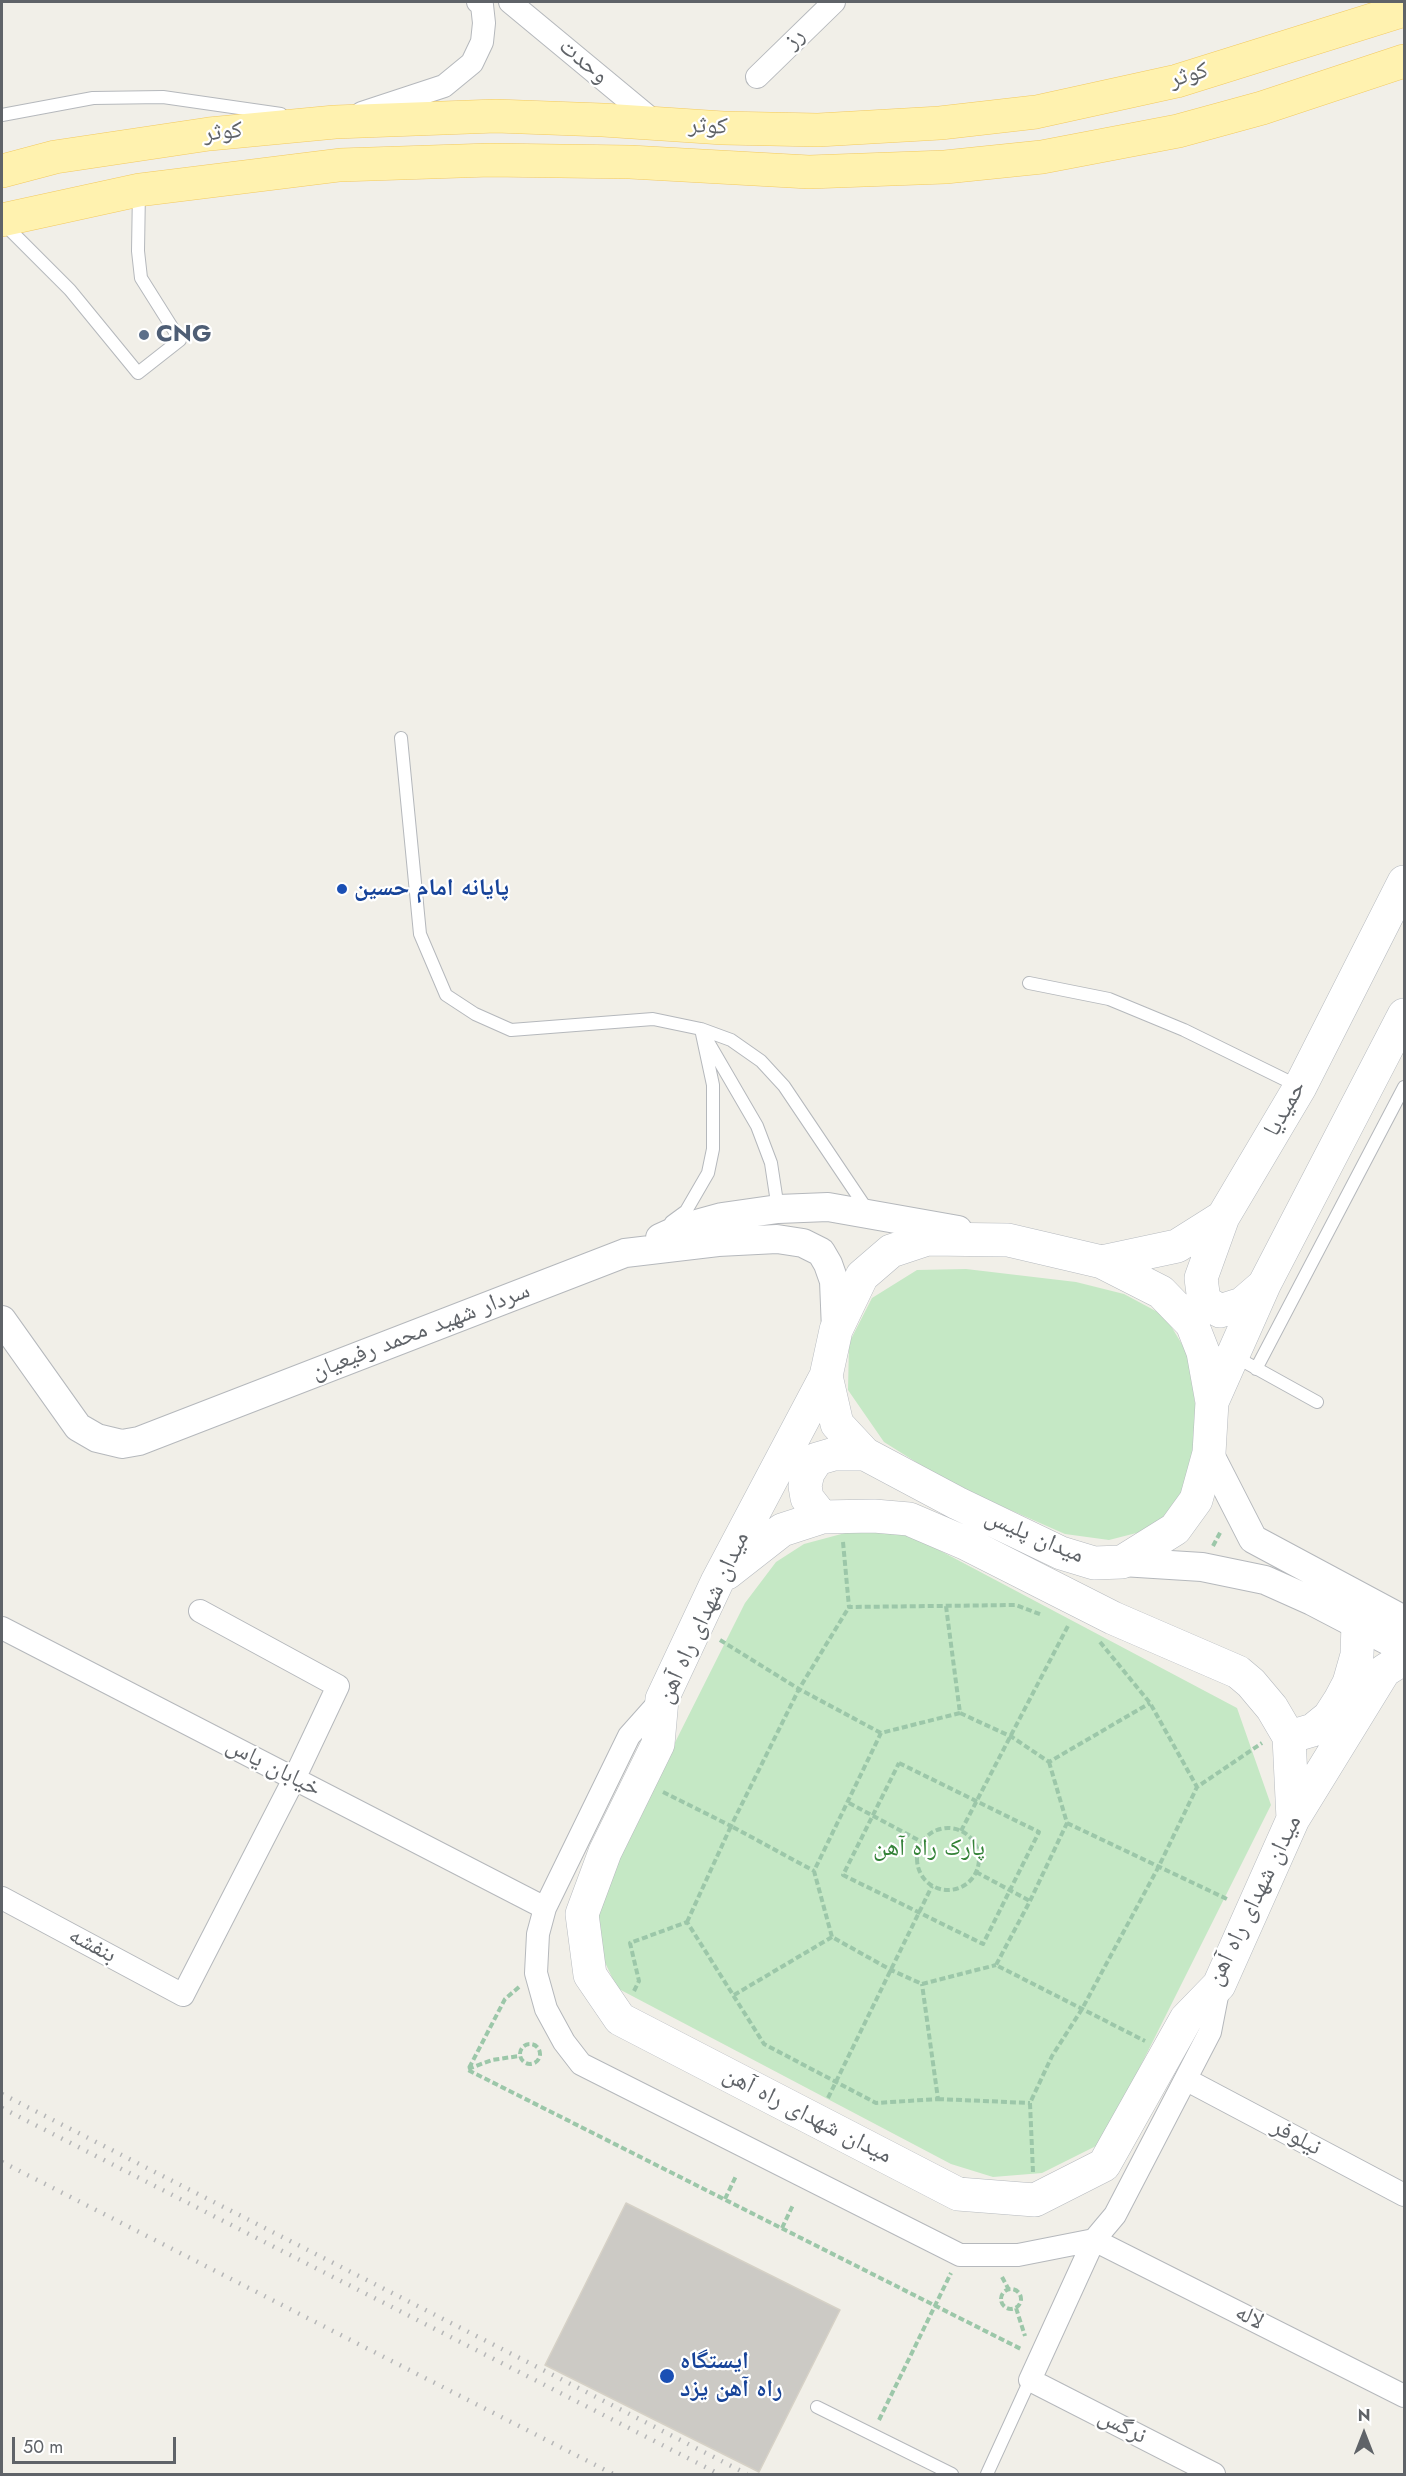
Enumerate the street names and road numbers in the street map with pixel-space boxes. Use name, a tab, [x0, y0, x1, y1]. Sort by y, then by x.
street label: رز	[778, 22, 812, 56]
street label: وحدت	[552, 33, 614, 91]
street label: کوثر	[1166, 57, 1212, 95]
street label: کوثر	[688, 112, 728, 142]
street label: کوثر	[202, 117, 244, 149]
street label: حمیدیا	[1259, 1076, 1313, 1142]
street label: سردار شهید محمد رفیعیان	[308, 1277, 534, 1387]
street label: میدان پلیس	[980, 1503, 1088, 1571]
street label: میدان شهدای راه آهن	[652, 1528, 756, 1708]
street label: خیابان یاس	[221, 1732, 325, 1804]
street label: میدان شهدای راه آهن	[1201, 1811, 1309, 1991]
street label: بنفشه	[63, 1922, 121, 1970]
street label: میدان شهدای راه آهن	[718, 2061, 896, 2171]
street label: نیلوفر	[1266, 2113, 1326, 2163]
street label: لاله	[1230, 2299, 1268, 2337]
street label: نرگس	[1093, 2403, 1151, 2451]

